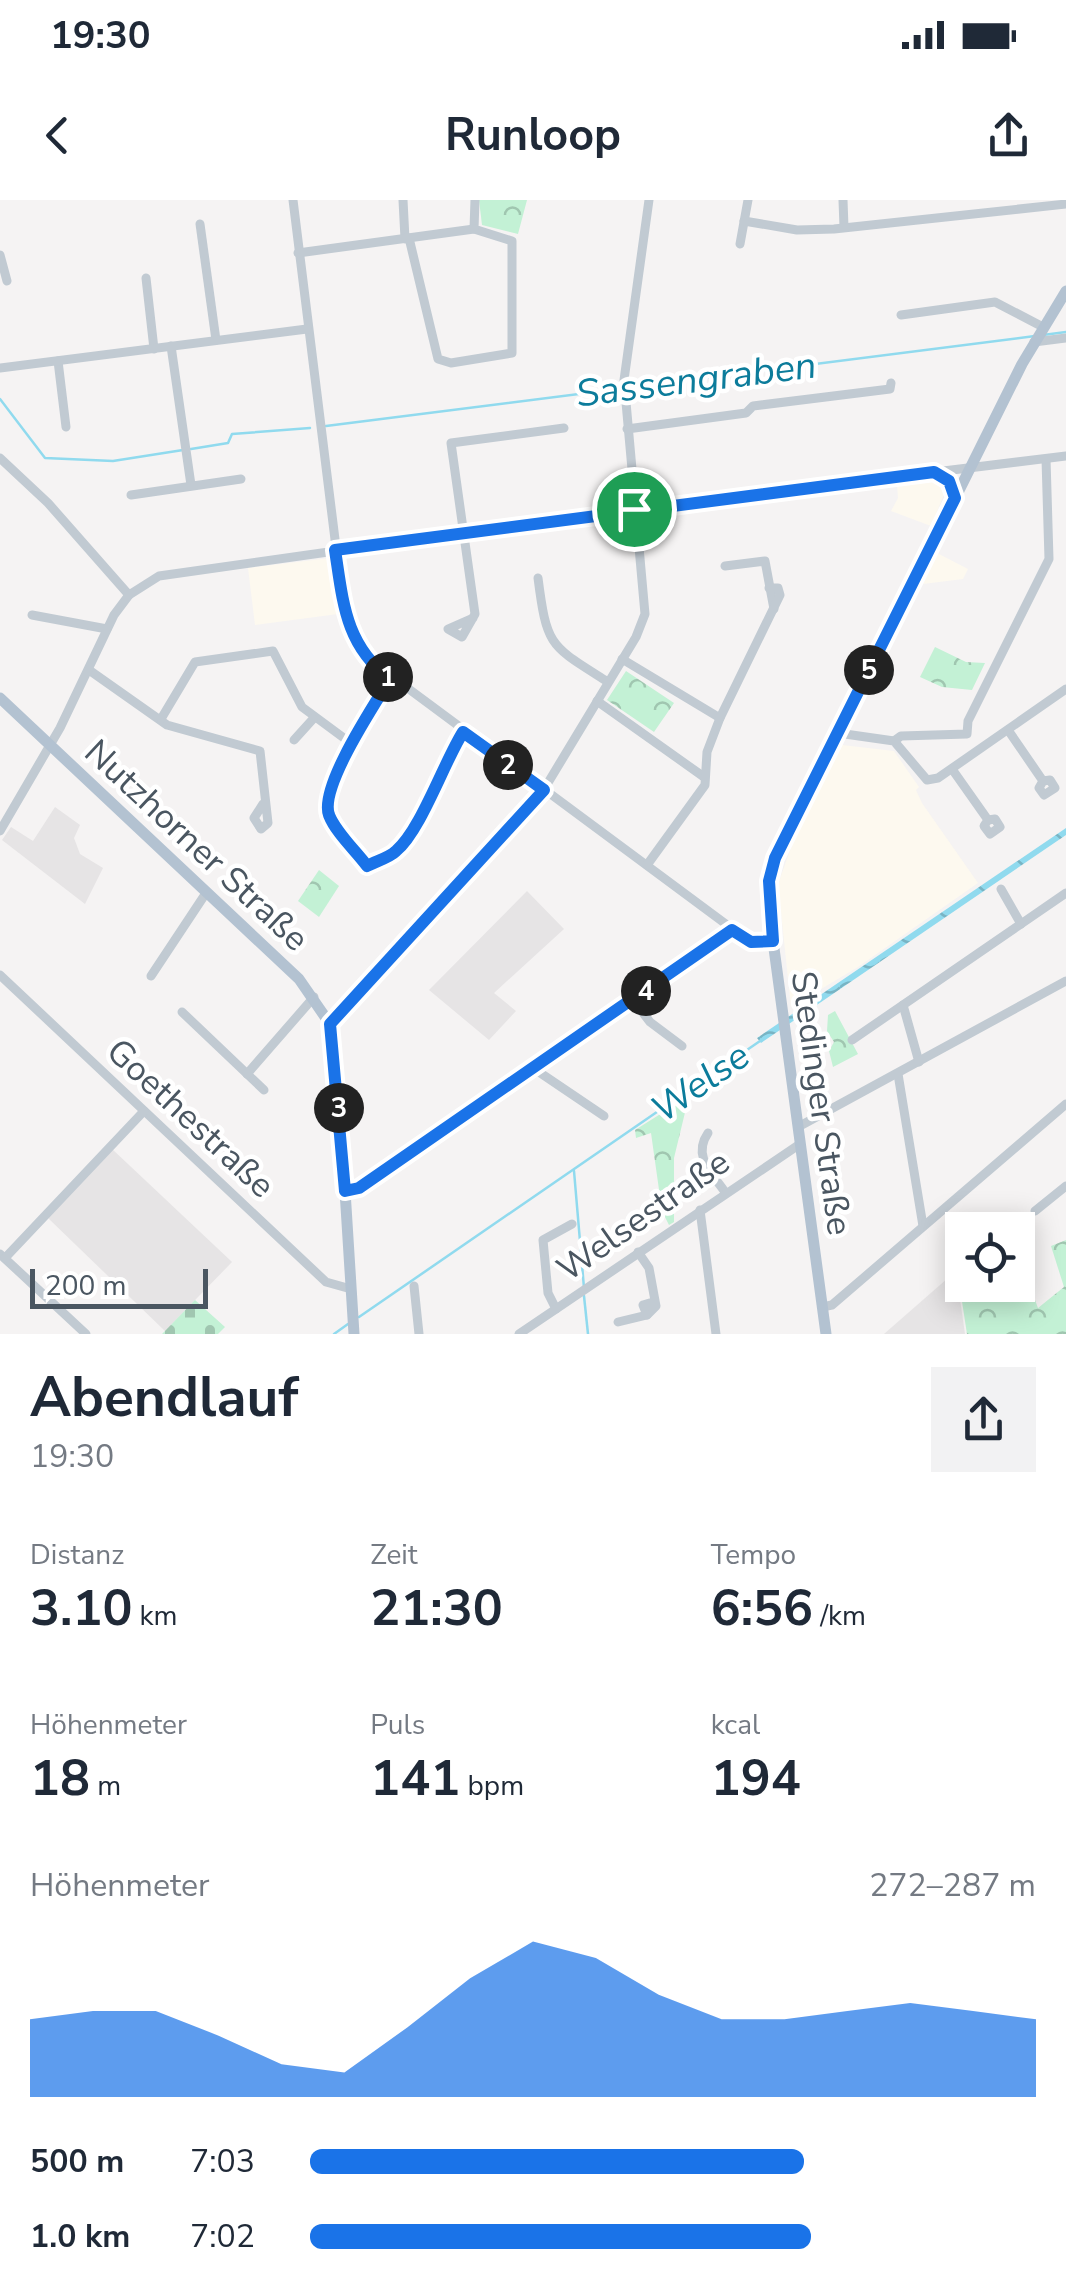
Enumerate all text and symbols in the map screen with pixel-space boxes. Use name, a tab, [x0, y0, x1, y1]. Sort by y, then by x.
text: 19:30	[50, 10, 151, 61]
text: Runloop	[445, 105, 621, 166]
icon: back	[30, 108, 85, 163]
icon: share	[981, 108, 1036, 163]
water label: Sassengraben	[573, 339, 819, 420]
pin	[592, 467, 677, 552]
icon: arrive	[607, 482, 662, 537]
pin: 5	[844, 645, 894, 695]
text: 5	[861, 651, 877, 689]
pin: 1	[363, 652, 413, 702]
text: 1	[380, 658, 396, 696]
street label: Nutzhorner Straße	[74, 729, 319, 962]
pin: 2	[483, 740, 533, 790]
text: 2	[500, 746, 516, 784]
pin: 4	[621, 966, 671, 1016]
street label: Stedinger Straße	[780, 968, 863, 1238]
text: 4	[638, 972, 654, 1010]
street label: Goethestraße	[96, 1028, 285, 1209]
water label: Welse	[641, 1030, 760, 1135]
pin: 3	[314, 1083, 364, 1133]
text: 3	[331, 1089, 347, 1127]
street label: Welsestraße	[548, 1139, 739, 1292]
map controls	[945, 1212, 1035, 1302]
button: locate	[945, 1212, 1035, 1302]
scale bar	[30, 1264, 208, 1308]
text: 200 m	[45, 1267, 127, 1305]
text: Abendlauf	[30, 1360, 298, 1435]
button: share	[931, 1367, 1036, 1472]
text: 19:30	[30, 1435, 114, 1478]
text: Distanz	[30, 1536, 124, 1574]
text: Zeit	[370, 1536, 418, 1574]
text: Tempo	[711, 1536, 796, 1574]
text: 3.10	[30, 1574, 132, 1643]
text: 21:30	[370, 1574, 503, 1643]
text: 6:56	[711, 1574, 813, 1643]
text: km	[132, 1597, 178, 1635]
text: /km	[813, 1597, 866, 1635]
text: Höhenmeter	[30, 1706, 187, 1744]
text: Puls	[370, 1706, 425, 1744]
text: kcal	[711, 1706, 760, 1744]
text: 18	[30, 1744, 90, 1813]
text: 141	[370, 1744, 460, 1813]
text: 194	[711, 1744, 801, 1813]
text: m	[90, 1767, 121, 1805]
text: bpm	[460, 1767, 524, 1805]
text: Höhenmeter	[30, 1864, 209, 1907]
text: 272–287 m	[869, 1864, 1036, 1907]
text: 500 m	[30, 2140, 124, 2183]
text: 7:03	[190, 2140, 255, 2183]
text: 1.0 km	[30, 2215, 130, 2258]
text: 7:02	[190, 2215, 255, 2258]

